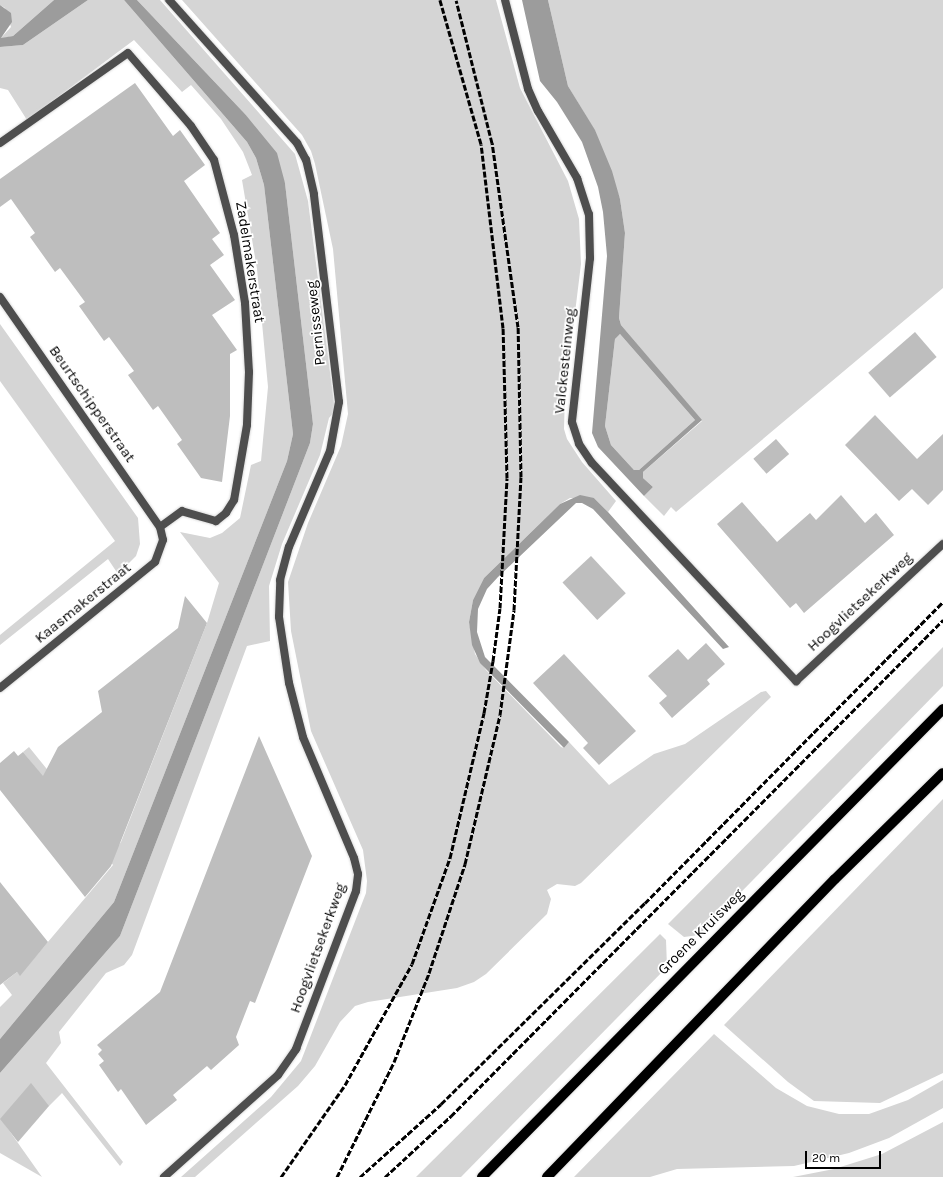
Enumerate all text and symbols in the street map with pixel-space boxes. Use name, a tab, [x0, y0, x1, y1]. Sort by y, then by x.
street label: Zadelmakerstraat	[231, 200, 269, 324]
street label: Pernisseweg	[303, 280, 329, 366]
street label: Valckesteinweg	[551, 307, 579, 415]
street label: Beurtschipperstraat	[45, 342, 139, 466]
street label: Hoogvlietsekerkweg	[804, 549, 916, 655]
street label: Kaasmakerstraat	[31, 559, 135, 647]
street label: Hoogvlietsekerkweg	[286, 881, 350, 1015]
street label: Groene Kruisweg	[654, 885, 748, 979]
scale bar	[807, 1143, 883, 1169]
text: 20 m	[812, 1151, 840, 1165]

